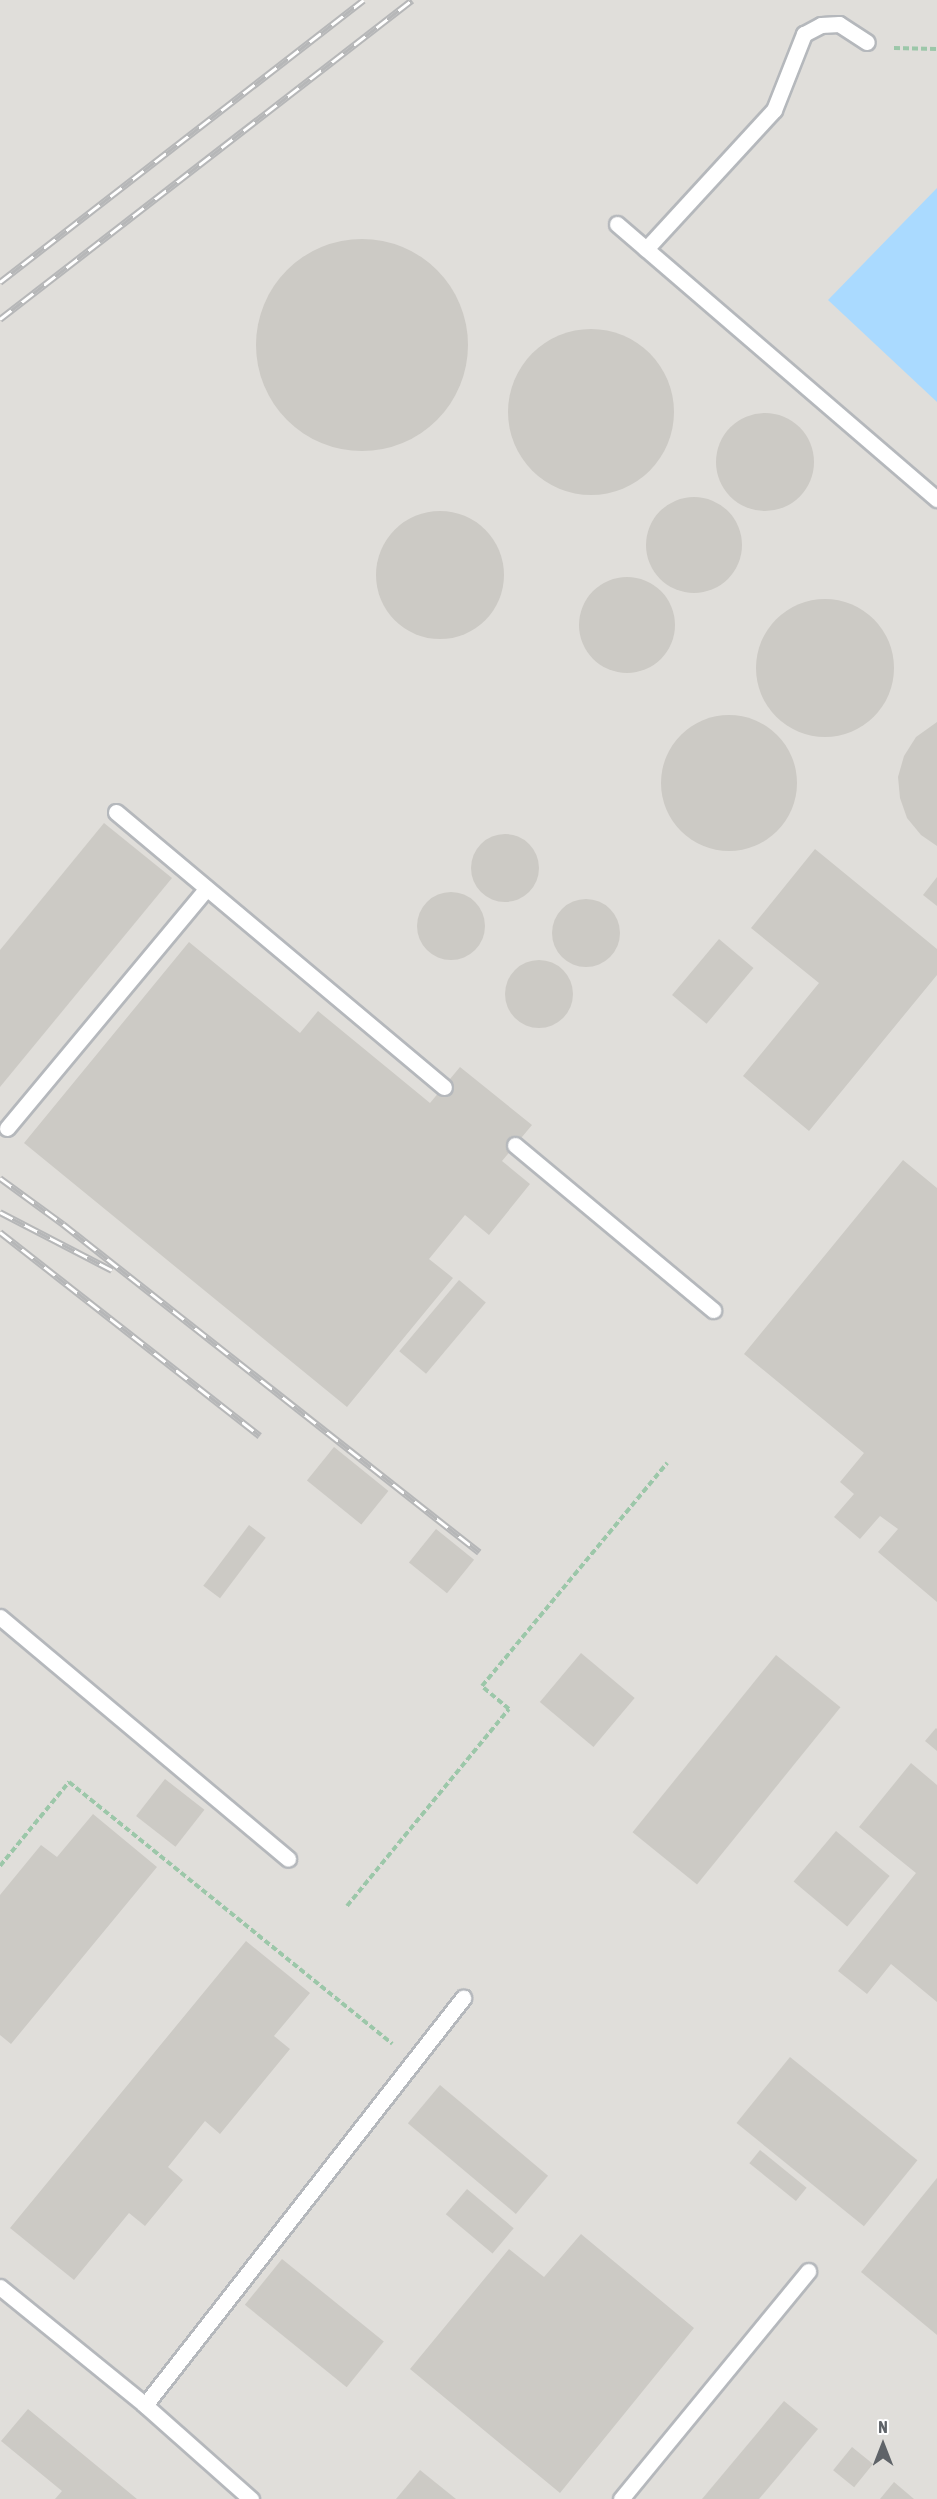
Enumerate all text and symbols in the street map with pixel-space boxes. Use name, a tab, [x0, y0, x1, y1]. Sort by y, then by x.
north arrow	[853, 2415, 913, 2475]
text: N	[878, 2418, 888, 2436]

